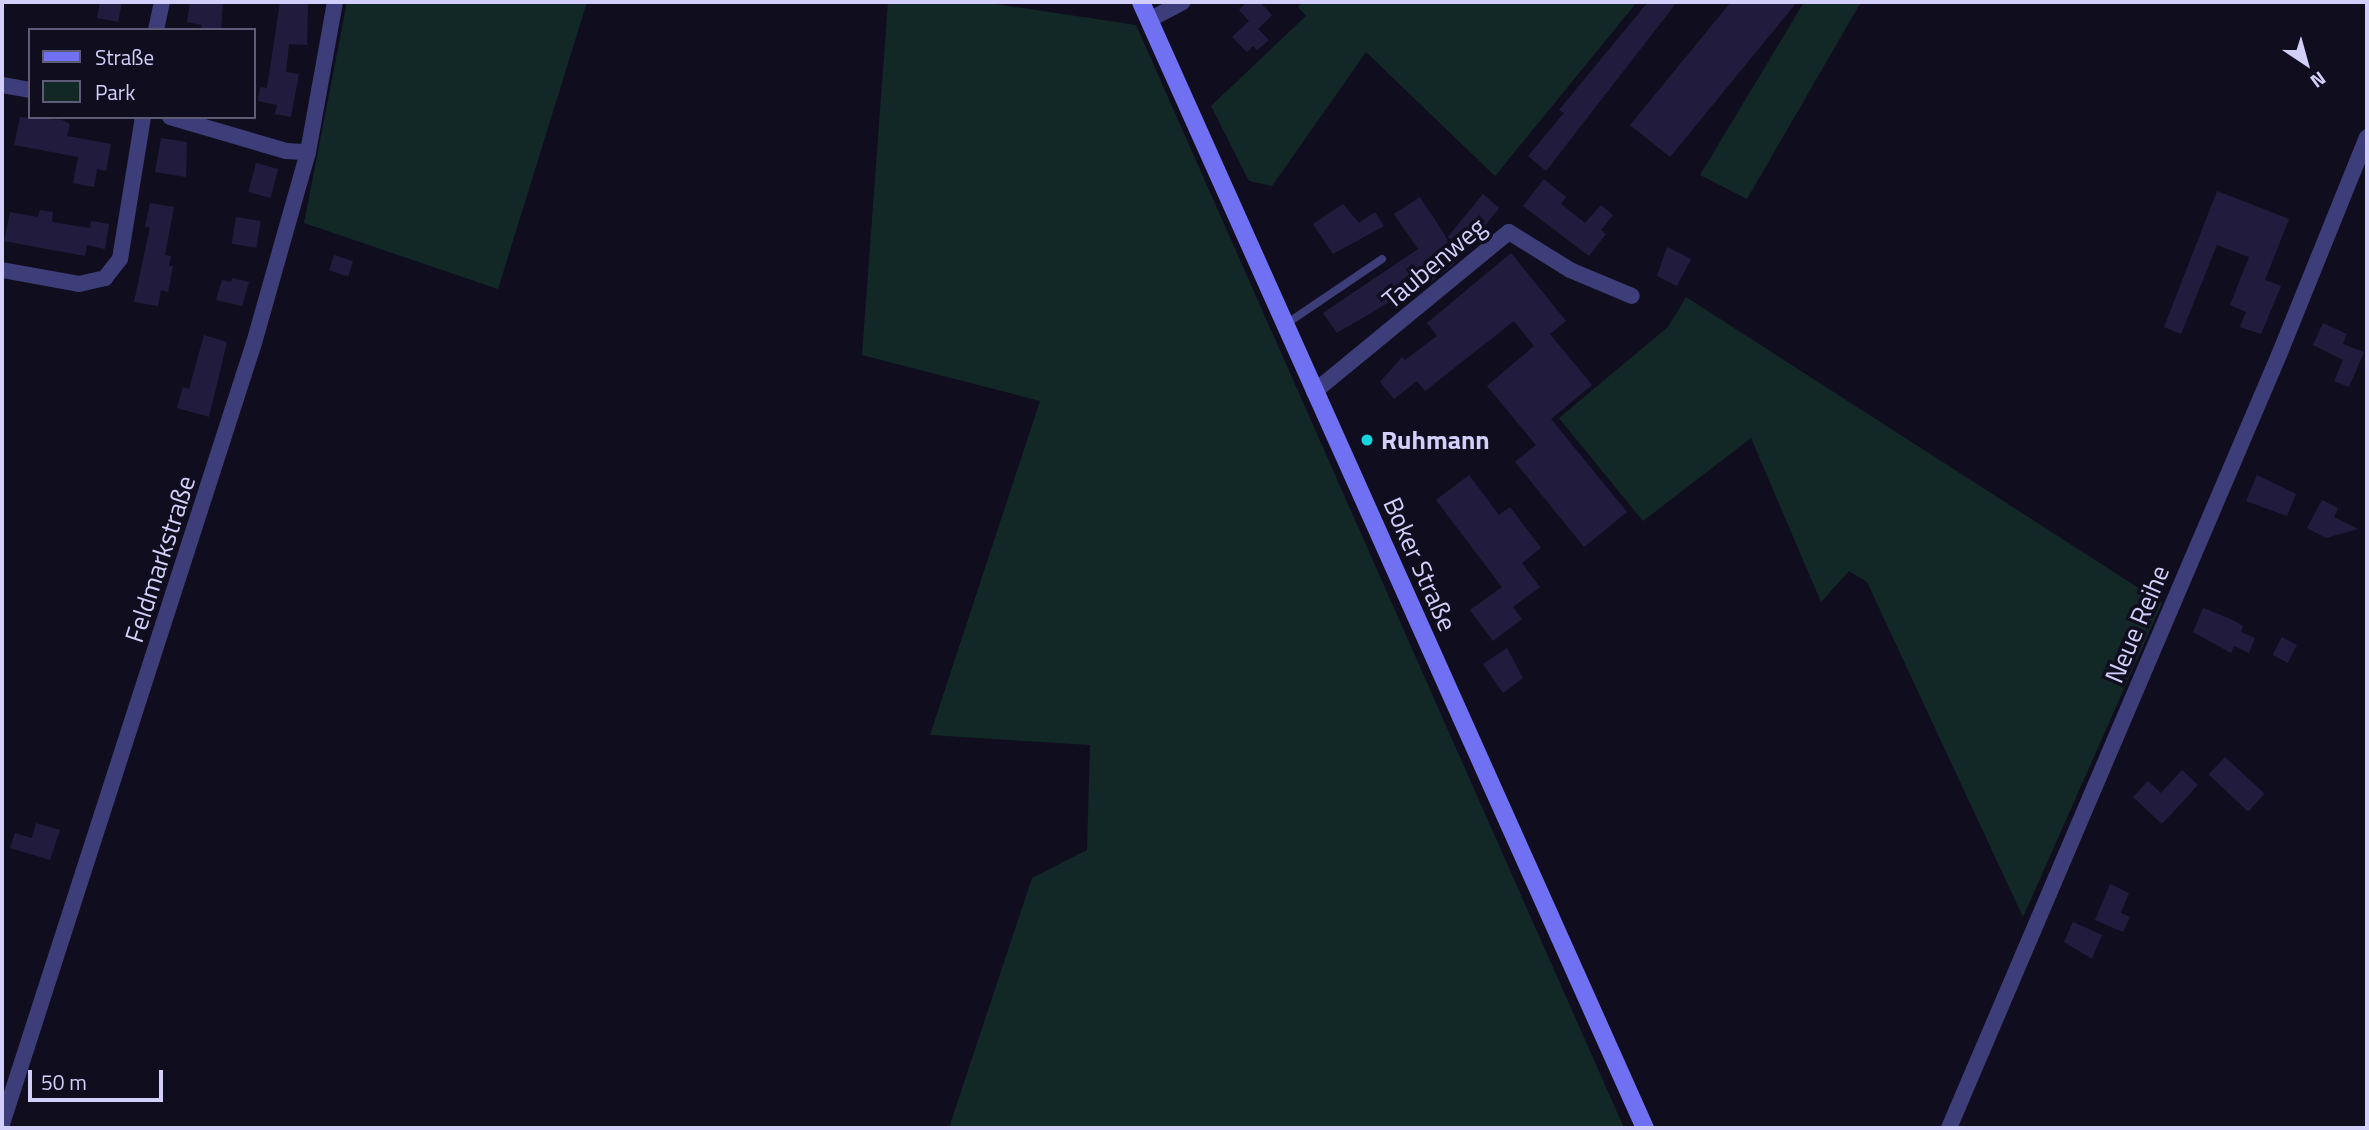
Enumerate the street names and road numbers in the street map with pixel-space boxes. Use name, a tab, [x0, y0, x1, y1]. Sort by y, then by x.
street label: Taubenweg	[1376, 211, 1492, 315]
street label: Feldmarkstraße	[118, 472, 202, 646]
street label: Boker Straße	[1377, 492, 1463, 636]
street label: Neue Reihe	[2098, 560, 2176, 688]

